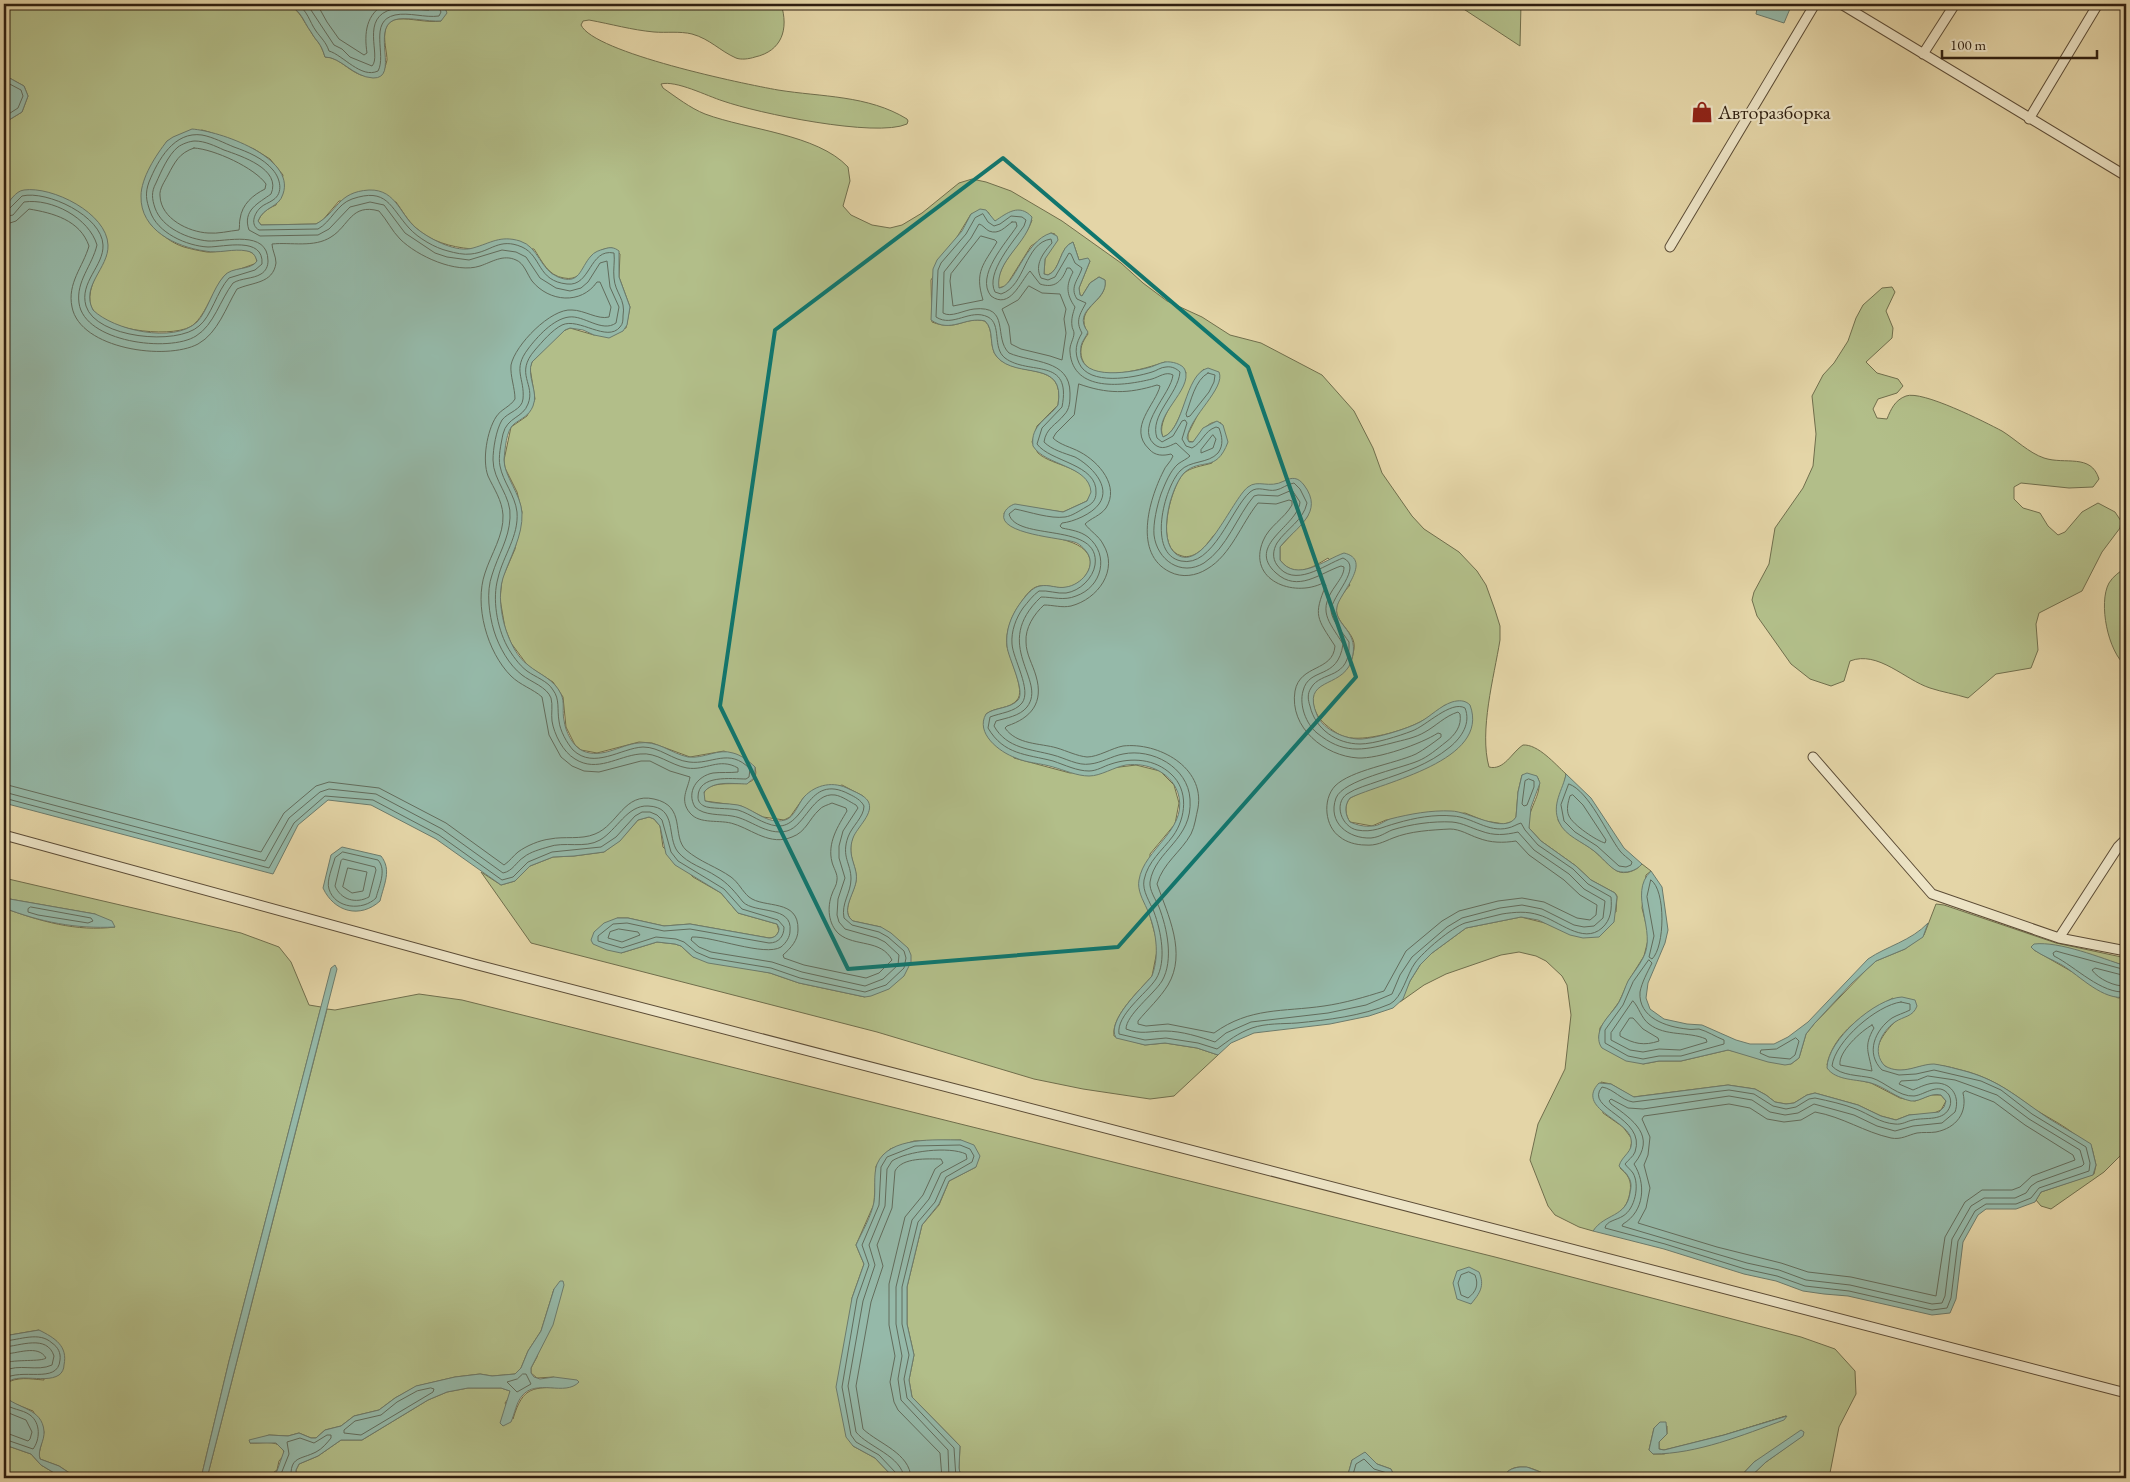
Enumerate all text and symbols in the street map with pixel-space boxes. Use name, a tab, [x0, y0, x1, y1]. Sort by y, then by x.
scale bar	[1942, 28, 2098, 60]
text: 100 m	[1950, 35, 1987, 54]
shop icon: Авторазборка	[1689, 99, 1715, 125]
place label: Авторазборка	[1717, 99, 1831, 125]

